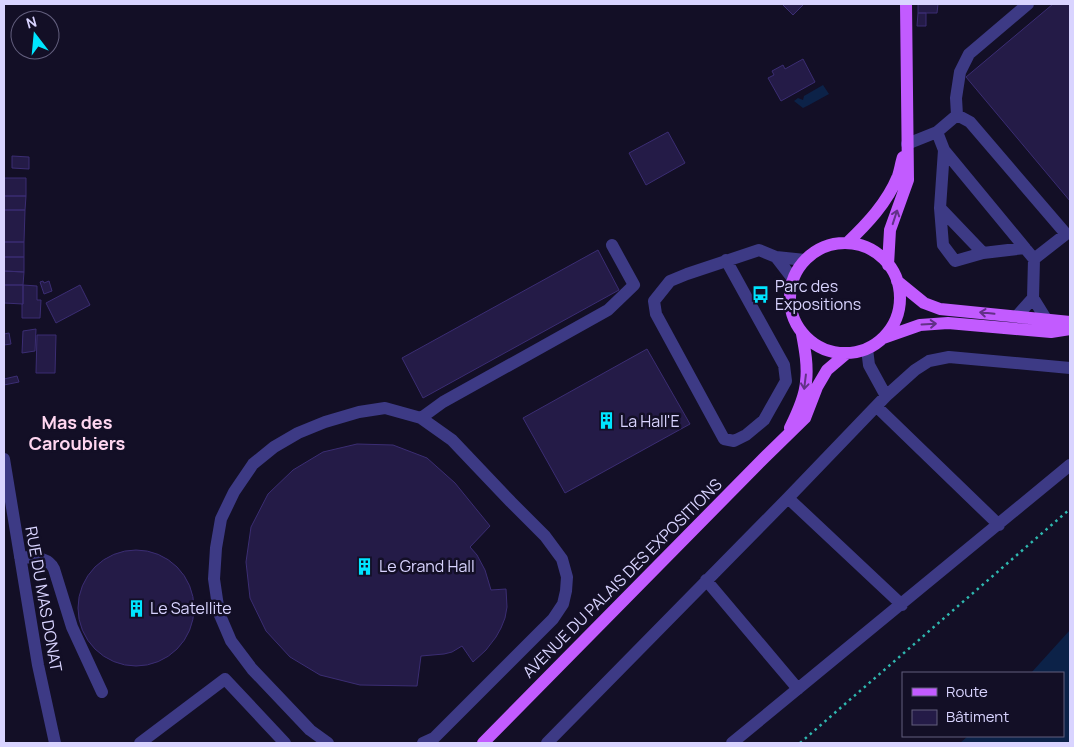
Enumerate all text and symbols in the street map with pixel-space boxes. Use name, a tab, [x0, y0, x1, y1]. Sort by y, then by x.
north arrow	[10, 10, 60, 60]
text: N	[24, 12, 39, 33]
one-way arrow	[890, 209, 900, 225]
place label: Parc des Expositions	[775, 275, 861, 315]
bus stop icon: Parc des Expositions	[751, 285, 771, 305]
one-way arrow	[979, 308, 995, 318]
one-way arrow	[921, 320, 937, 329]
one-way arrow	[800, 373, 810, 389]
district label: Mas des Caroubiers	[29, 410, 126, 455]
place label: La Hall'E	[620, 410, 680, 432]
building icon: La Hall'E	[596, 411, 616, 431]
street label: AVENUE DU PALAIS DES EXPOSITIONS	[518, 473, 727, 682]
street label: RUE DU MAS DONAT	[20, 525, 68, 674]
place label: Le Grand Hall	[379, 555, 475, 577]
building icon: Le Grand Hall	[355, 556, 375, 576]
place label: Le Satellite	[150, 597, 232, 619]
building icon: Le Satellite	[126, 598, 146, 618]
legend	[902, 672, 1064, 737]
text: Route	[946, 681, 988, 702]
text: Bâtiment	[946, 706, 1009, 727]

